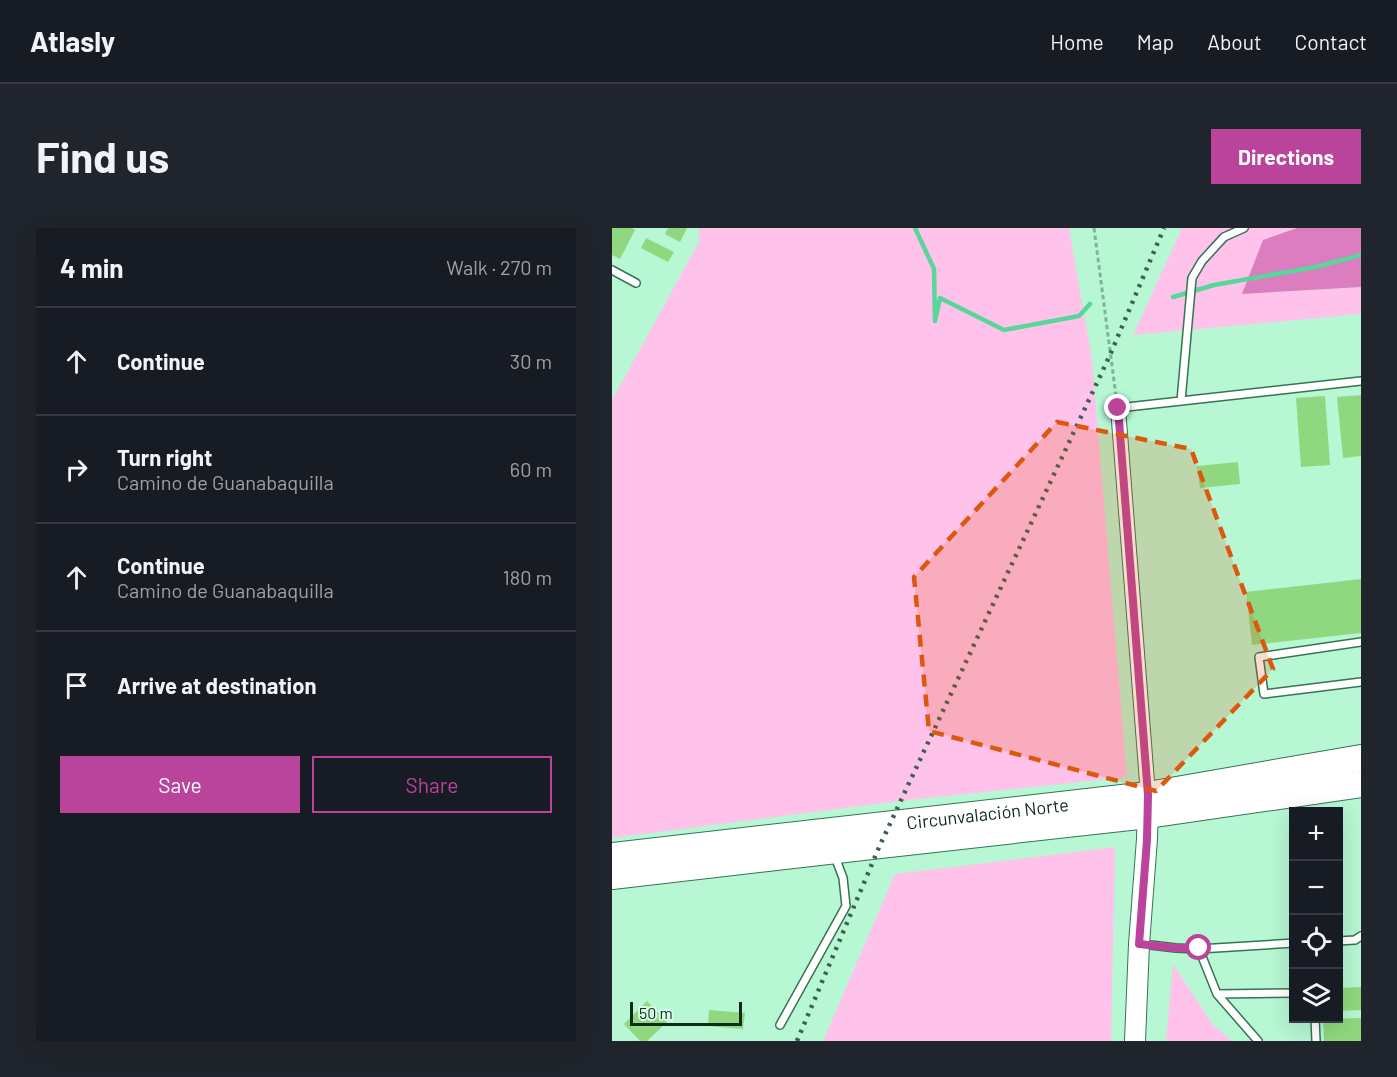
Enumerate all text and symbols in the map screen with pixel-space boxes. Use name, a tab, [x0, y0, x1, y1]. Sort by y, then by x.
text: Atlasly	[30, 24, 115, 58]
text: Home	[1050, 29, 1104, 54]
text: Map	[1137, 29, 1174, 54]
text: About	[1207, 29, 1262, 54]
text: Contact	[1295, 29, 1367, 54]
button: Directions	[1211, 129, 1361, 184]
text: Find us	[36, 131, 169, 181]
text: 4 min	[60, 252, 124, 283]
text: Walk · 270 m	[446, 255, 552, 279]
icon: ahead	[60, 345, 93, 378]
text: Continue	[117, 348, 205, 374]
text: 30 m	[510, 349, 552, 373]
route end	[1104, 394, 1130, 420]
text: Turn right	[117, 444, 212, 470]
icon: right	[60, 453, 93, 486]
text: 60 m	[510, 457, 552, 481]
text: Camino de Guanabaquilla	[117, 470, 334, 494]
text: Continue	[117, 552, 205, 578]
icon: ahead	[60, 561, 93, 594]
text: 180 m	[503, 565, 552, 589]
text: Camino de Guanabaquilla	[117, 578, 334, 602]
icon: arrive	[60, 669, 93, 702]
text: Arrive at destination	[117, 672, 316, 698]
button: Save	[60, 756, 300, 813]
button: Share	[312, 756, 552, 813]
street label: Circunvalación Norte	[905, 793, 1070, 833]
map controls	[1289, 807, 1343, 1023]
button: +	[1289, 807, 1343, 861]
button: −	[1289, 861, 1343, 915]
button: locate	[1289, 915, 1343, 969]
route start	[1185, 934, 1211, 960]
button: layers	[1289, 969, 1343, 1023]
scale bar	[630, 999, 742, 1026]
text: 50 m	[639, 1003, 673, 1022]

